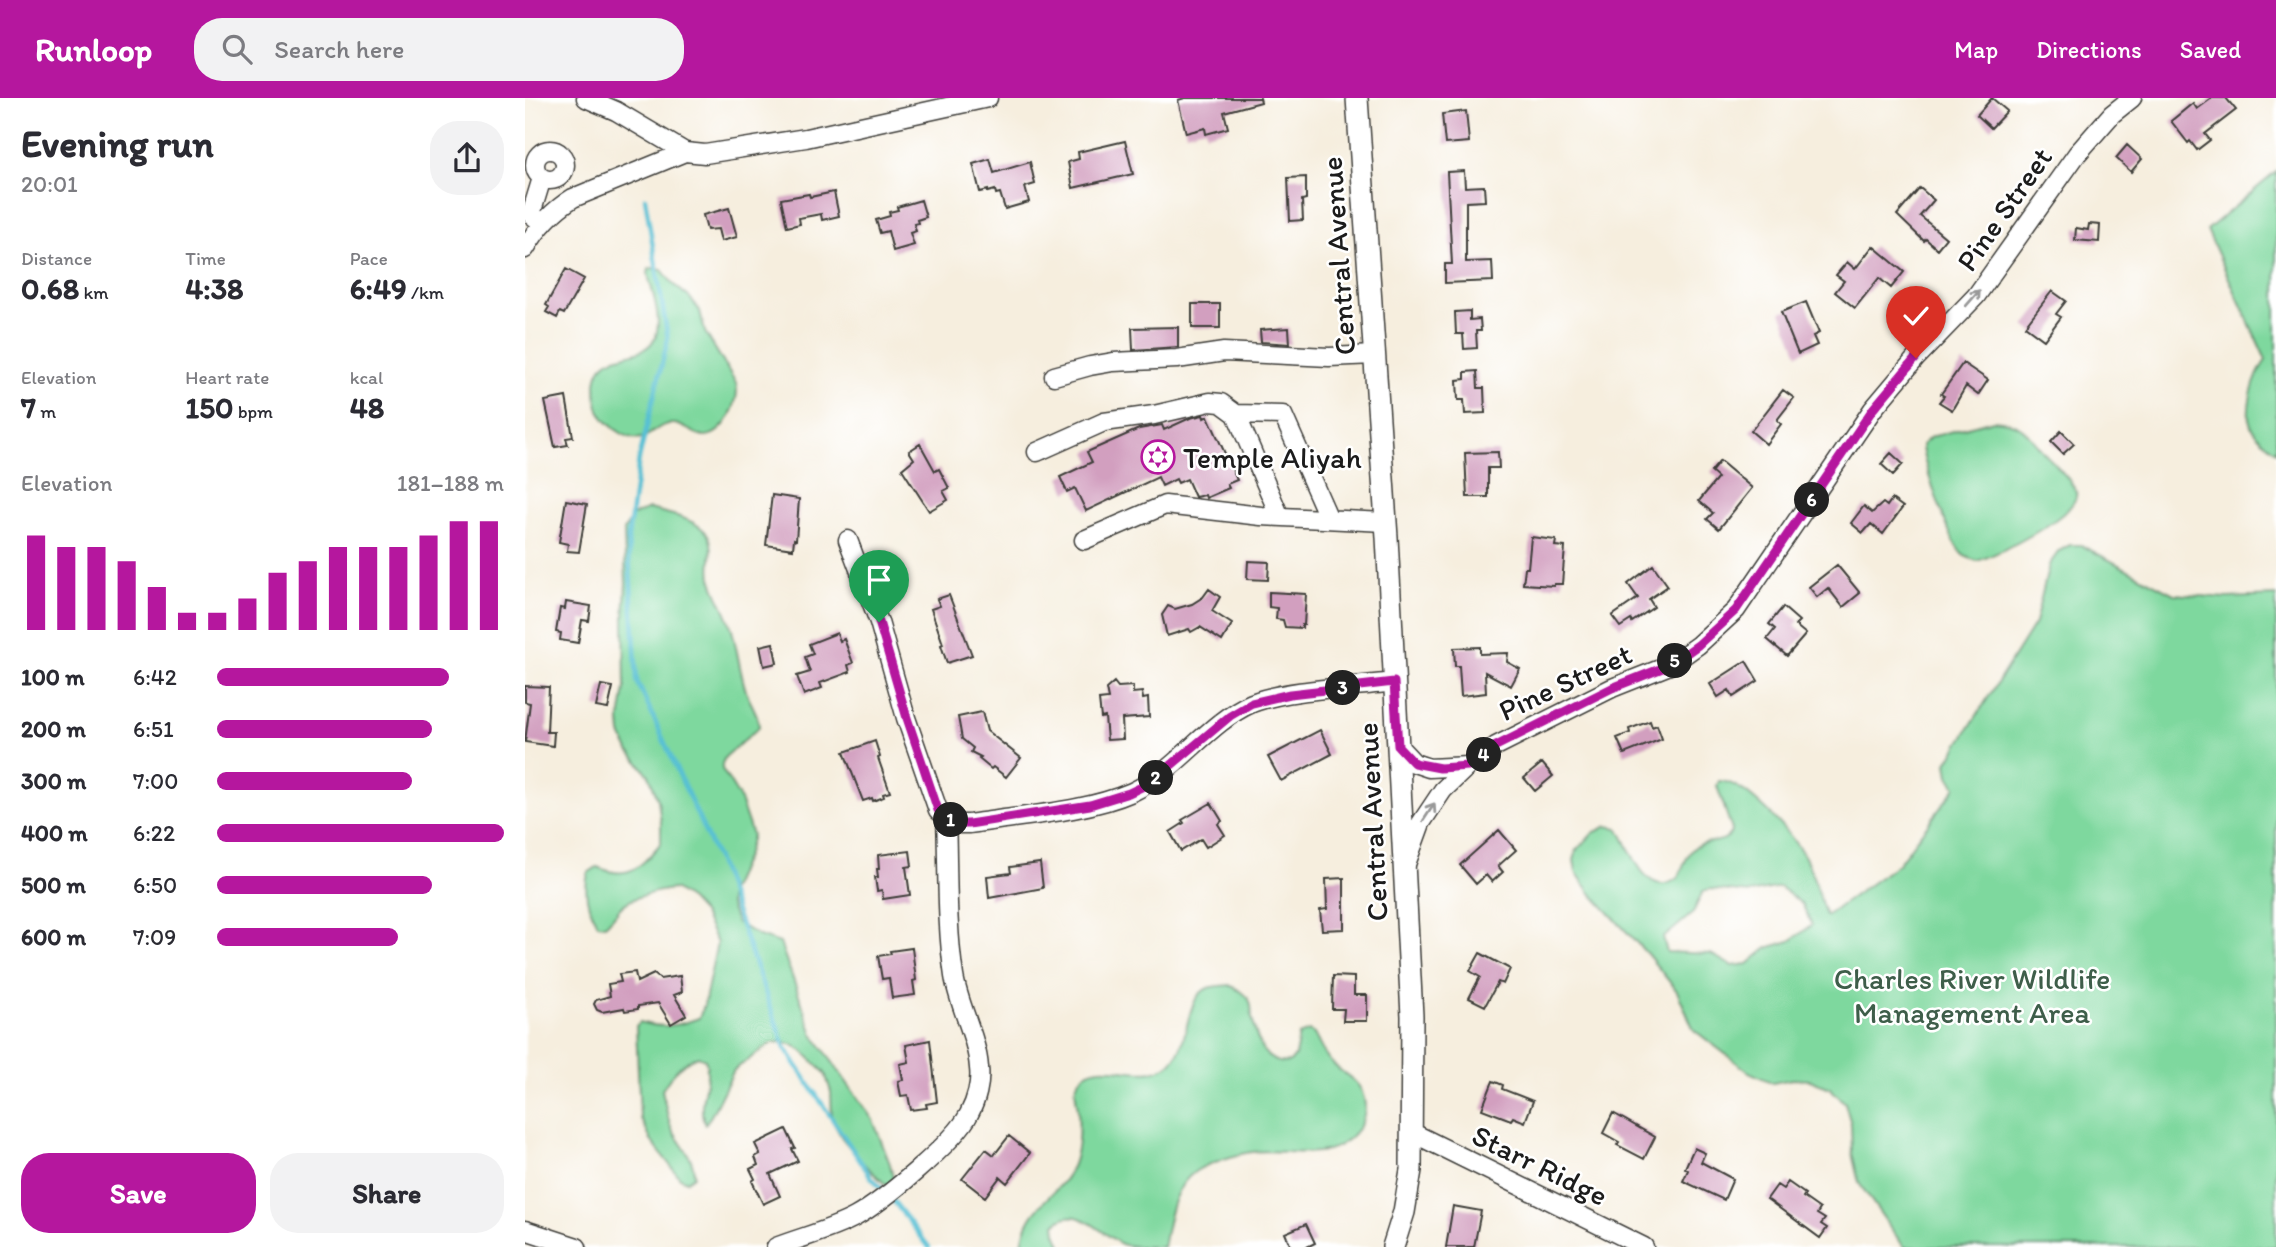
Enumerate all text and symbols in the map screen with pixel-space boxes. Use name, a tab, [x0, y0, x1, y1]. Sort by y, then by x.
search box	[194, 18, 684, 81]
text: Runloop	[35, 30, 152, 69]
icon: search	[218, 30, 256, 68]
text: Search here	[274, 33, 405, 65]
text: Map	[1954, 35, 1998, 64]
text: Directions	[2036, 35, 2142, 64]
text: Saved	[2180, 35, 2241, 64]
text: Evening run	[21, 121, 214, 167]
button: share	[430, 121, 504, 195]
street label: Pine Street	[1948, 140, 2060, 278]
street label: Central Avenue	[1313, 155, 1363, 357]
text: 20:01	[21, 170, 78, 198]
text: Distance	[21, 247, 92, 270]
text: Time	[185, 247, 226, 270]
text: Pace	[350, 247, 388, 270]
text: 0.68	[21, 270, 79, 307]
text: 4:38	[185, 270, 244, 307]
text: 6:49	[350, 270, 407, 307]
text: km	[79, 281, 109, 304]
text: /km	[407, 281, 444, 304]
pin	[1886, 286, 1946, 358]
one-way arrow	[1965, 289, 1981, 307]
icon: check	[1897, 297, 1935, 335]
text: Elevation	[21, 366, 97, 389]
text: Heart rate	[185, 366, 269, 389]
text: kcal	[350, 366, 383, 389]
text: 7	[21, 389, 36, 426]
text: 150	[185, 389, 233, 426]
text: 48	[350, 389, 384, 426]
text: m	[36, 400, 56, 423]
text: bpm	[233, 400, 273, 423]
synagogue icon: Temple Aliyah	[1139, 438, 1177, 476]
place label: Temple Aliyah	[1183, 439, 1362, 476]
text: Elevation	[21, 469, 112, 497]
text: 181–188 m	[397, 469, 504, 497]
pin: 6	[1795, 482, 1829, 518]
text: 6	[1806, 488, 1817, 511]
pin	[849, 550, 909, 622]
icon: arrive	[860, 561, 898, 599]
street label: Pine Street	[1492, 635, 1638, 729]
pin: 5	[1657, 644, 1693, 678]
text: 5	[1670, 649, 1679, 672]
text: 100 m	[21, 663, 85, 691]
text: 6:42	[133, 663, 177, 691]
pin: 3	[1325, 670, 1361, 706]
text: 3	[1337, 676, 1348, 699]
text: 200 m	[21, 715, 86, 743]
text: 6:51	[133, 715, 174, 743]
street label: Central Avenue	[1348, 722, 1396, 922]
pin: 4	[1467, 738, 1501, 772]
text: 4	[1478, 743, 1489, 766]
pin: 2	[1139, 760, 1173, 796]
text: 2	[1151, 766, 1161, 789]
text: 300 m	[21, 767, 86, 795]
text: 7:00	[133, 767, 178, 795]
pin: 1	[933, 802, 969, 838]
one-way arrow	[1422, 803, 1436, 822]
text: 1	[946, 808, 955, 831]
text: 400 m	[21, 819, 88, 847]
text: 6:22	[133, 819, 175, 847]
text: 500 m	[21, 871, 86, 899]
text: 6:50	[133, 871, 177, 899]
text: 600 m	[21, 923, 86, 951]
text: 7:09	[133, 923, 176, 951]
park label: Charles River Wildlife Management Area	[1834, 960, 2110, 1031]
street label: Starr Ridge	[1466, 1116, 1614, 1214]
button: Save	[21, 1153, 256, 1233]
button: Share	[270, 1153, 504, 1233]

